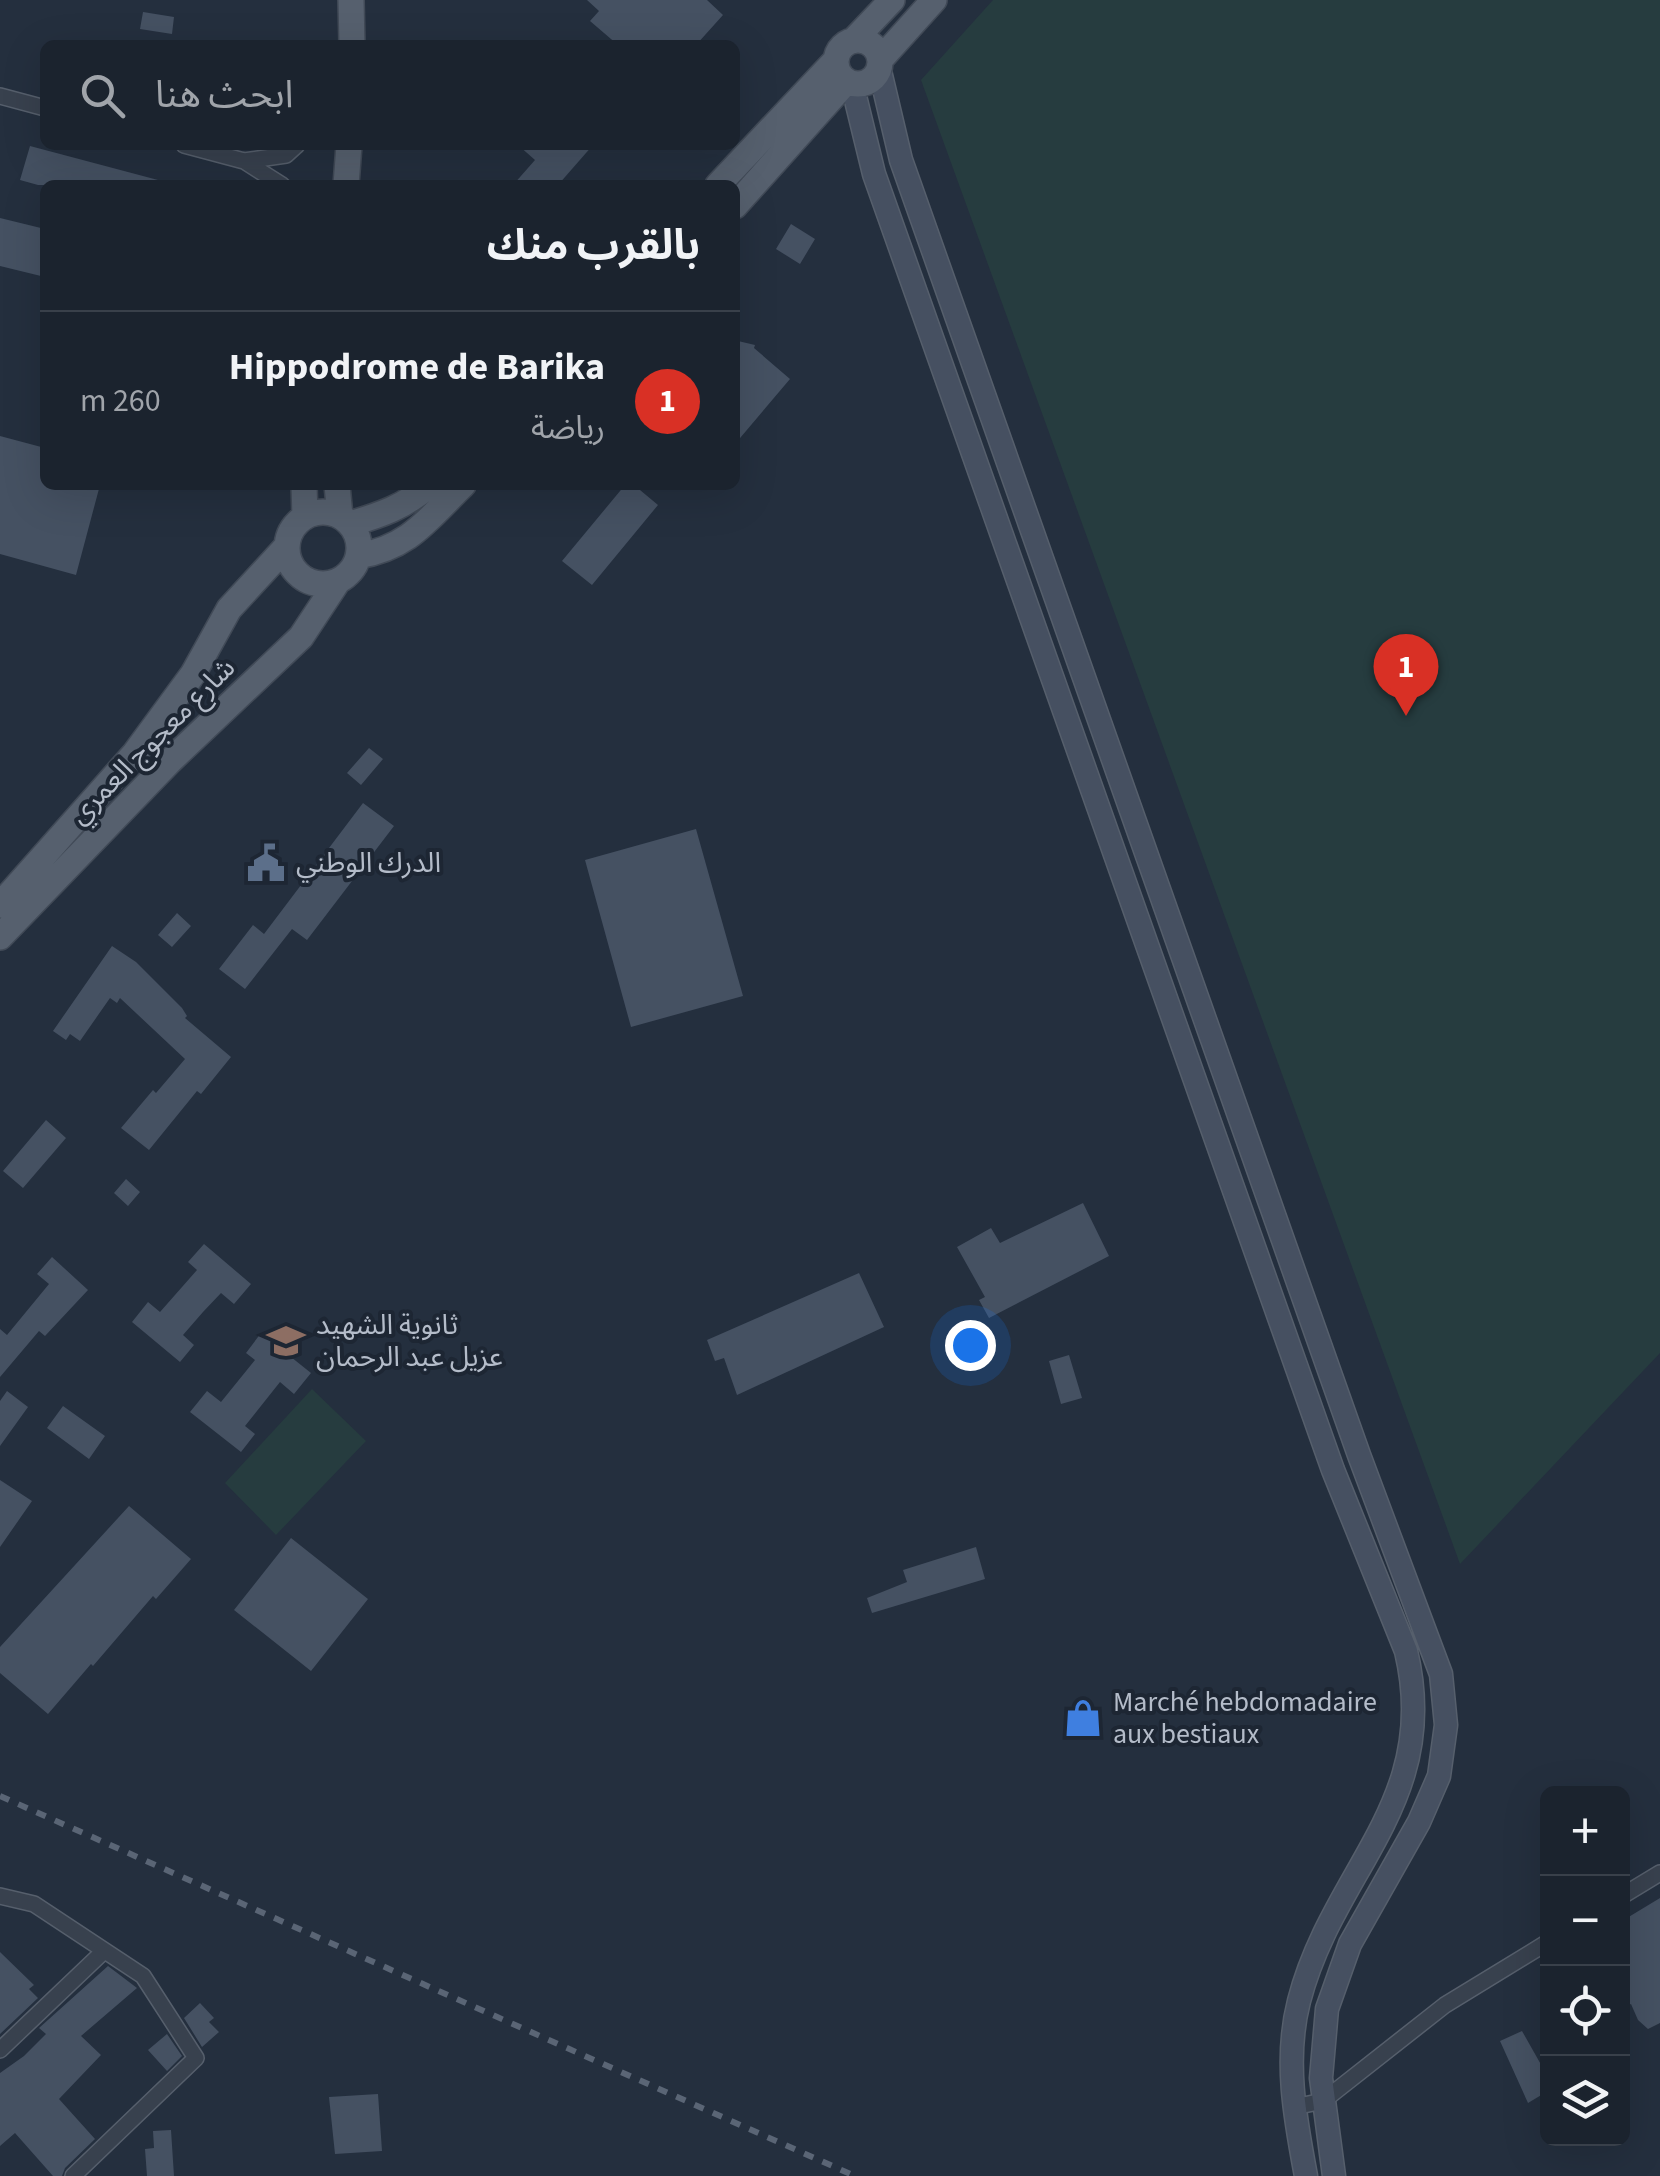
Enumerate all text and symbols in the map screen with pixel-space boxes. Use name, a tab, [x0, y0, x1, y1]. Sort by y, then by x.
search box	[40, 40, 740, 150]
icon: search	[75, 68, 130, 123]
text: ابحث هنا	[155, 68, 294, 122]
text: بالقرب منك	[487, 216, 700, 276]
text: Hippodrome de Barika	[229, 340, 605, 394]
text: 260 m	[80, 378, 161, 424]
text: 1	[659, 378, 676, 424]
text: رياضة	[531, 405, 605, 451]
pin: 1	[1374, 634, 1438, 716]
street label: شارع معجوج العمري	[60, 649, 245, 834]
public building icon: الدرك الوطني	[245, 842, 287, 884]
place label: الدرك الوطني	[296, 843, 441, 883]
place label: ثانوية الشهيد عزيل عبد الرحمان	[316, 1305, 503, 1377]
school or university icon: ثانوية الشهيد عزيل عبد الرحمان	[265, 1320, 307, 1362]
your location	[945, 1320, 996, 1371]
place label: Marché hebdomadaire aux bestiaux	[1113, 1682, 1377, 1754]
shop icon: Marché hebdomadaire aux bestiaux	[1062, 1697, 1104, 1739]
map controls	[1540, 1786, 1630, 2146]
button: +	[1540, 1786, 1630, 1876]
button: −	[1540, 1876, 1630, 1966]
button: locate	[1540, 1966, 1630, 2056]
button: layers	[1540, 2056, 1630, 2146]

